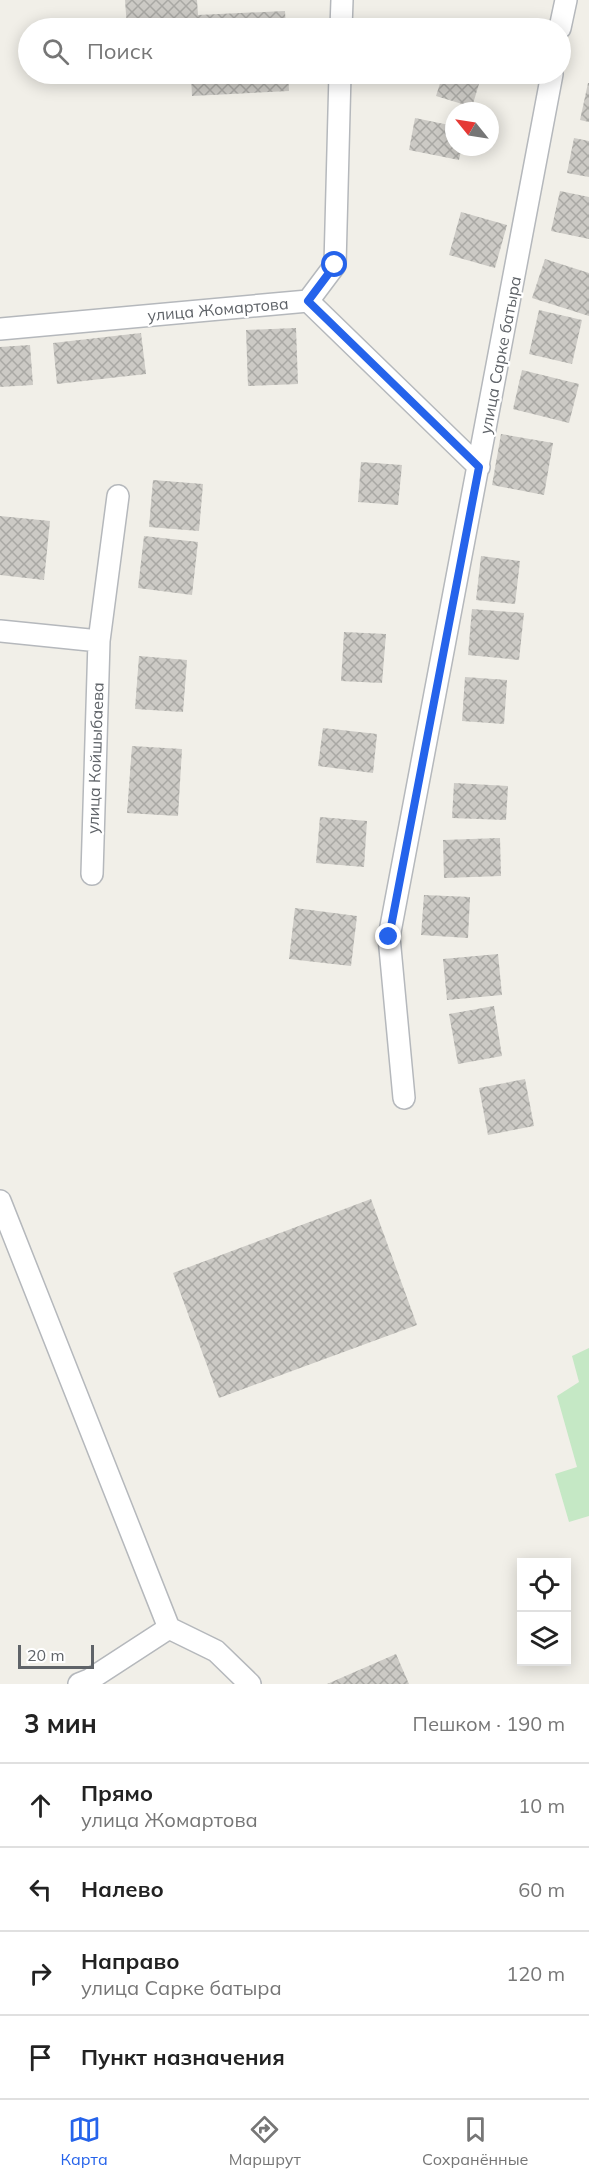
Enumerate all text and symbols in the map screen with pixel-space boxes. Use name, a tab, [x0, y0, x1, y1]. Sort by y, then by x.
search box	[18, 18, 571, 84]
icon: search	[39, 35, 72, 68]
text: Поиск	[87, 37, 153, 65]
north arrow	[445, 102, 499, 156]
route start	[321, 251, 347, 277]
street label: улица Сарке батыра	[475, 274, 525, 436]
street label: улица Жомартова	[147, 293, 289, 325]
street label: улица Койшыбаева	[82, 682, 108, 834]
route end	[375, 923, 401, 949]
map controls	[517, 1558, 571, 1666]
button: locate	[517, 1558, 571, 1612]
button: layers	[517, 1612, 571, 1666]
scale bar	[18, 1642, 94, 1670]
text: 20 m	[27, 1645, 64, 1665]
text: 3 мин	[24, 1707, 97, 1740]
text: Пешком · 190 m	[413, 1711, 565, 1736]
text: Прямо	[81, 1779, 153, 1807]
icon: ahead	[24, 1789, 57, 1822]
text: 10 m	[518, 1793, 565, 1818]
text: улица Жомартова	[81, 1807, 258, 1832]
icon: left	[24, 1873, 57, 1906]
text: Налево	[81, 1875, 164, 1903]
text: 60 m	[518, 1877, 565, 1902]
text: Направо	[81, 1947, 179, 1975]
icon: right	[24, 1957, 57, 1990]
text: 120 m	[506, 1961, 565, 1986]
text: улица Сарке батыра	[81, 1975, 282, 2000]
icon: arrive	[24, 2041, 57, 2074]
text: Пункт назначения	[81, 2043, 285, 2071]
tab: Карта	[61, 2113, 108, 2169]
tab: Маршрут	[229, 2113, 301, 2169]
tab: Сохранённые	[422, 2113, 528, 2169]

